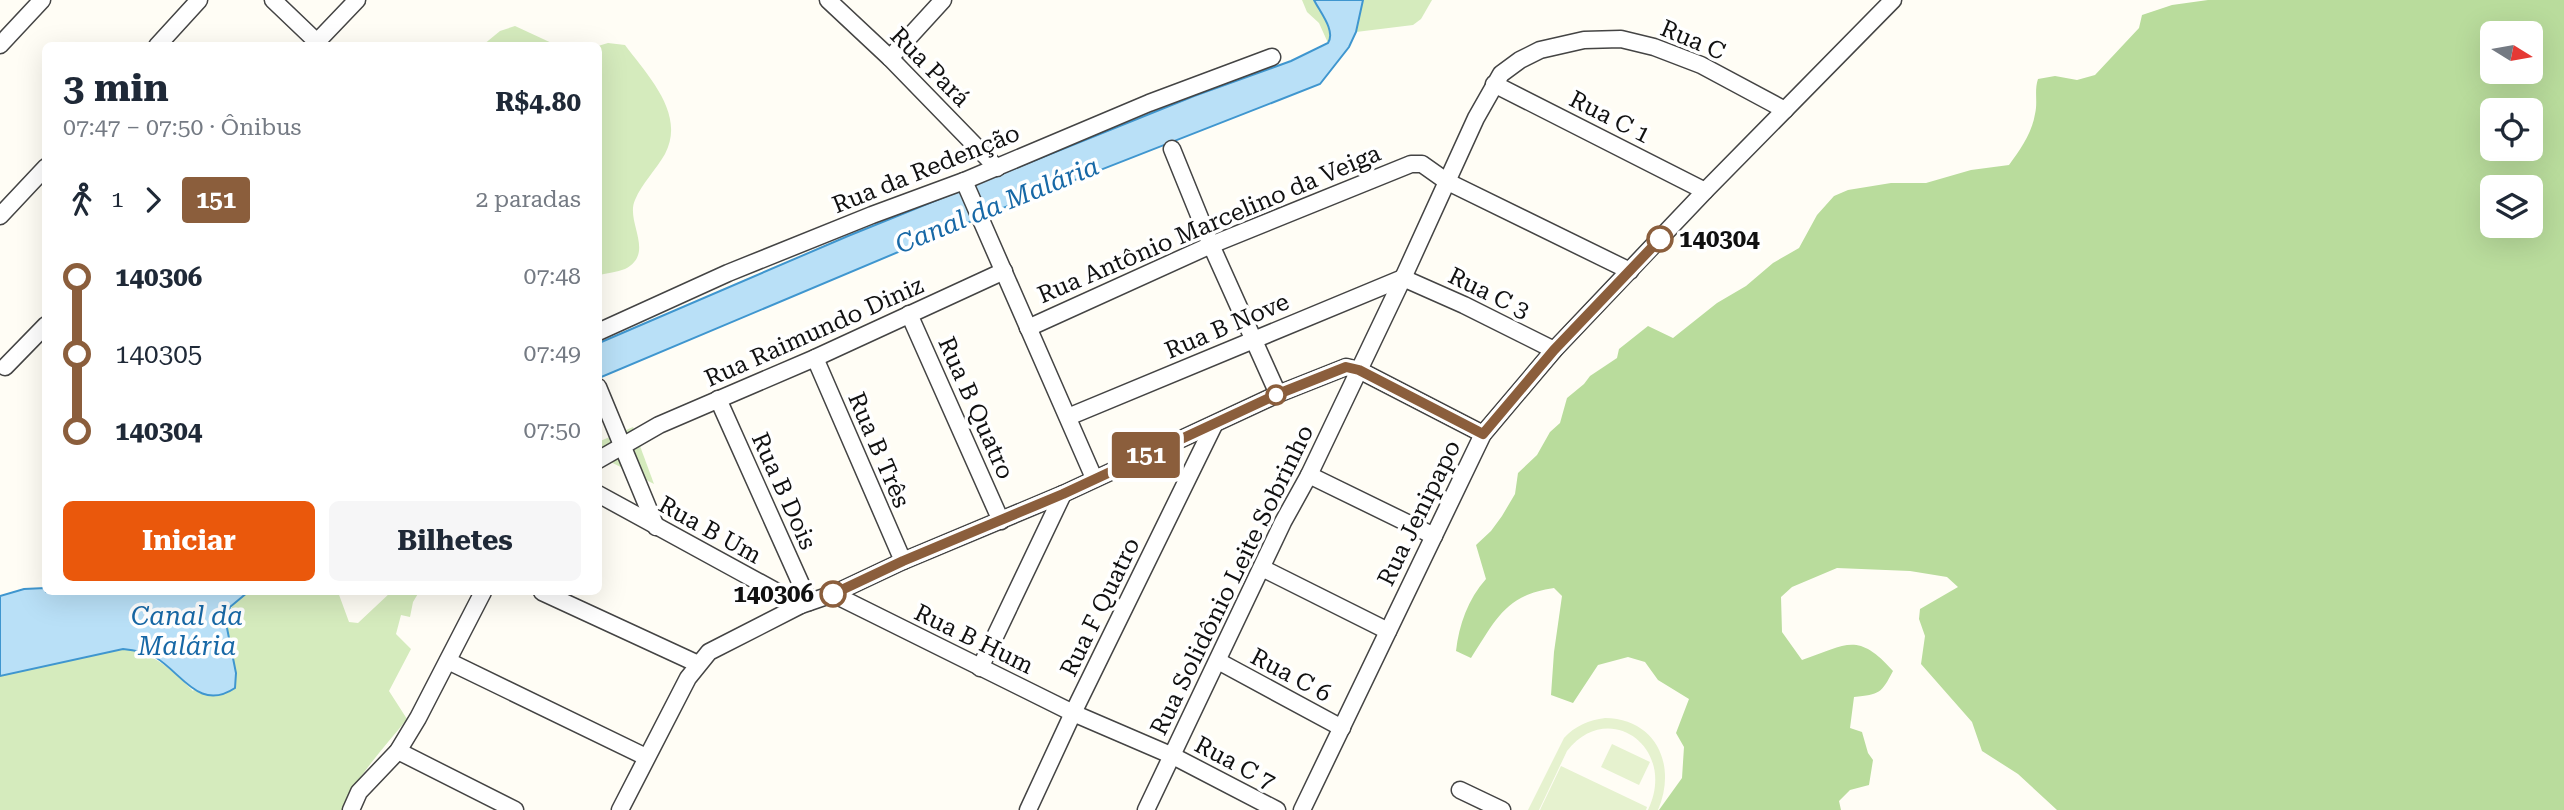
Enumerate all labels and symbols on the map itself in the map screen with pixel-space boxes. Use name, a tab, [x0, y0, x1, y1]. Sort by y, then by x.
street label: Rua C	[1656, 14, 1730, 66]
north arrow	[2480, 21, 2543, 84]
street label: Rua Pará	[885, 22, 975, 112]
street label: Rua C 1	[1565, 85, 1655, 149]
street label: Rua da Redenção	[828, 119, 1024, 219]
street label: Rua Antônio Marcelino da Veiga	[1033, 139, 1385, 309]
water label: Canal da Malária	[891, 151, 1103, 259]
place label: 140304	[1679, 225, 1760, 253]
marker: 140304	[1647, 226, 1673, 252]
street label: Rua C 3	[1444, 261, 1534, 325]
street label: Rua Raimundo Diniz	[700, 271, 928, 393]
street label: Rua B Nove	[1161, 287, 1293, 365]
street label: Rua B Quatro	[932, 333, 1020, 483]
unlabelled marker	[1266, 385, 1286, 405]
street label: Rua B Três	[842, 388, 916, 512]
street label: Rua Solidônio Leite Sobrinho	[1145, 420, 1319, 740]
street label: Rua B Dois	[746, 428, 822, 554]
line badge: 151	[1106, 432, 1186, 478]
street label: Rua Jenipapo	[1372, 436, 1466, 590]
street label: Rua B Um	[654, 490, 766, 570]
street label: Rua F Quatro	[1054, 533, 1146, 681]
place label: 140306	[733, 580, 814, 608]
marker: 140306	[820, 581, 846, 607]
street label: Rua B Hum	[910, 598, 1038, 680]
water label: Canal da Malária	[131, 601, 243, 661]
street label: Rua C 6	[1246, 642, 1336, 708]
street label: Rua C 7	[1190, 730, 1280, 796]

